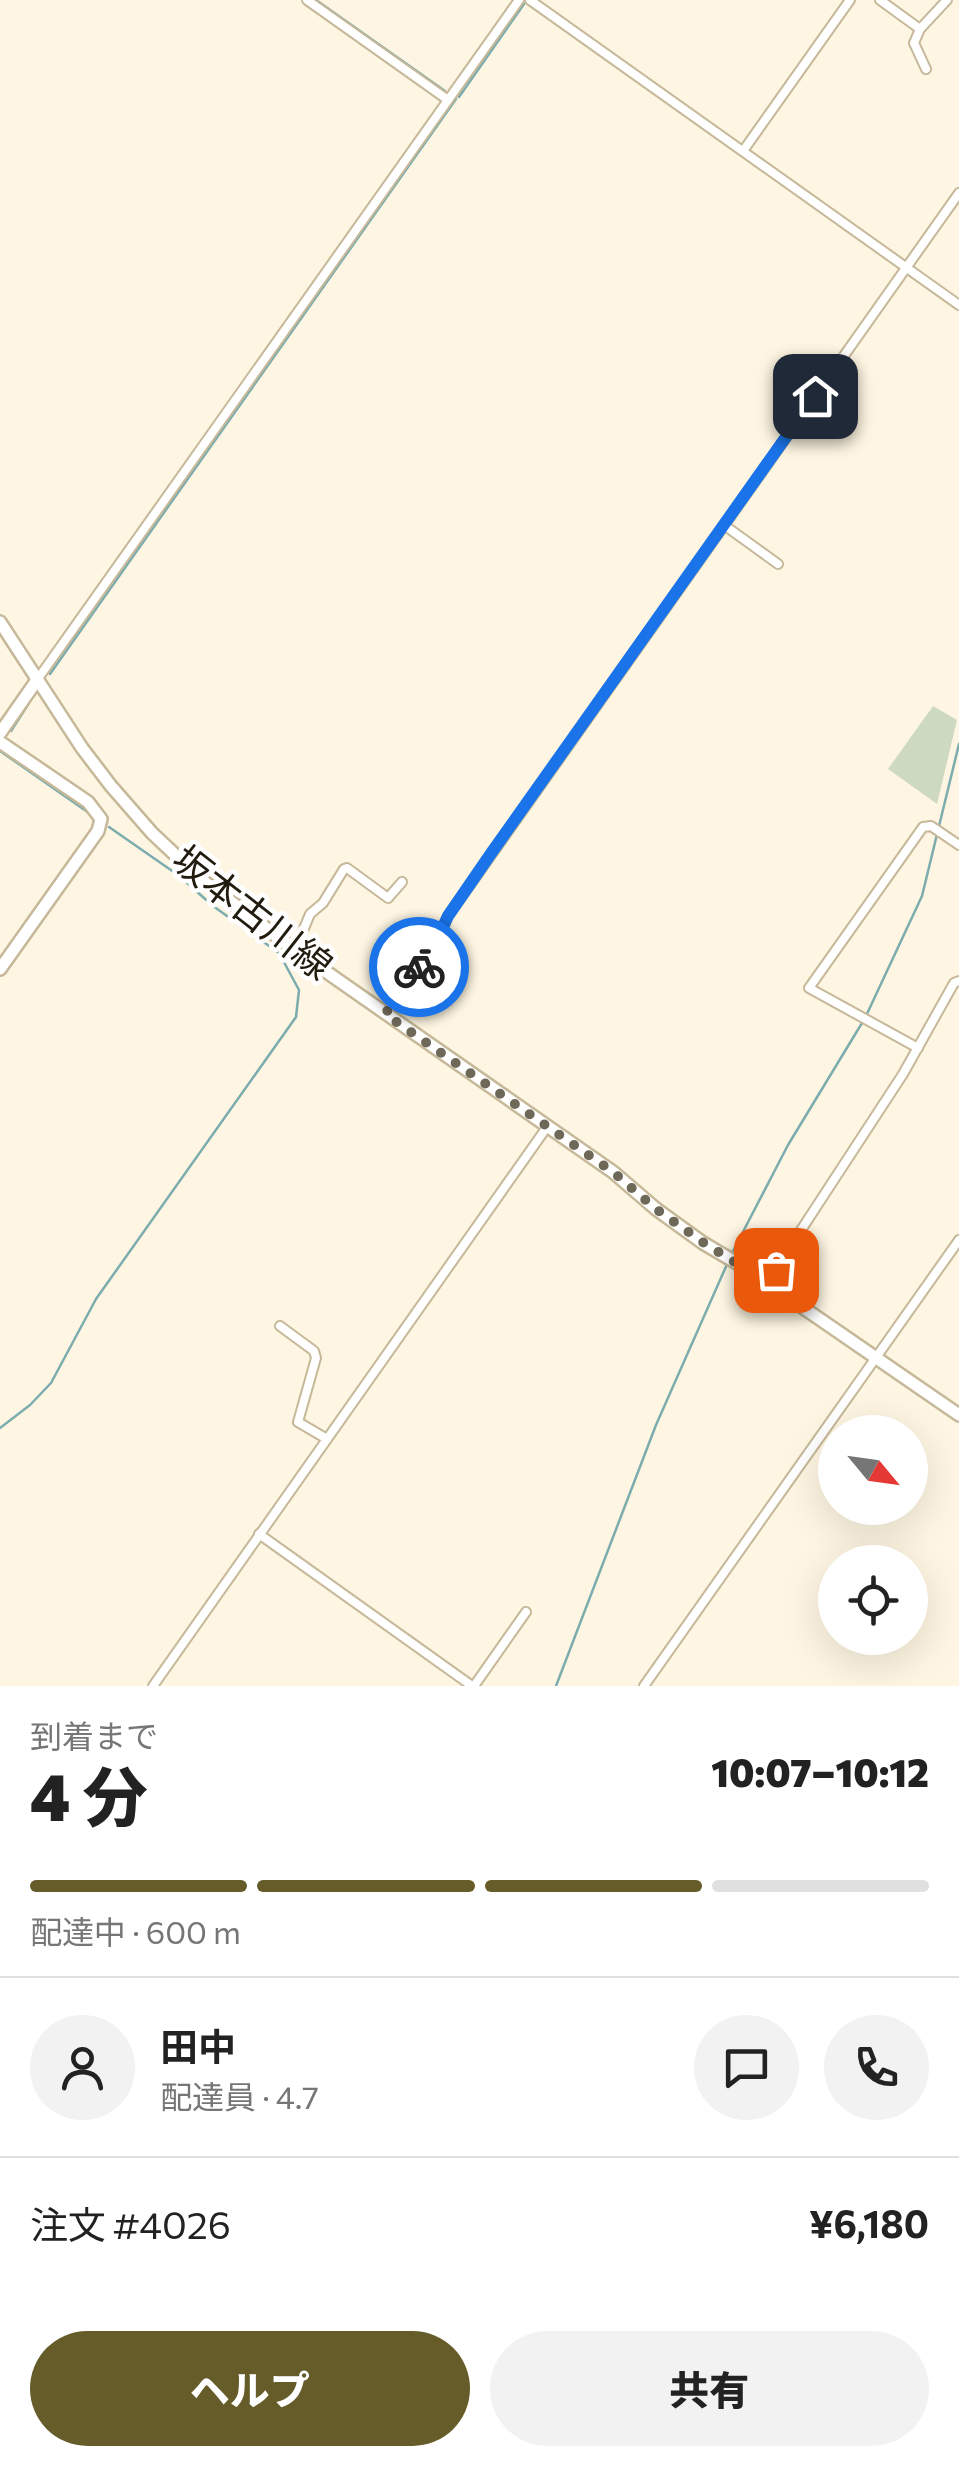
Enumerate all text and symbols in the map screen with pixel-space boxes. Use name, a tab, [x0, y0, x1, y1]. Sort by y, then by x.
pin	[773, 354, 858, 439]
icon: home	[788, 369, 843, 424]
street label: 坂本古川線	[164, 834, 343, 988]
courier	[369, 917, 469, 1017]
icon: bike	[392, 940, 447, 995]
pin	[734, 1228, 819, 1313]
icon: bag	[749, 1243, 804, 1298]
north arrow	[818, 1415, 928, 1525]
map controls	[818, 1415, 928, 1655]
button: locate	[818, 1545, 928, 1655]
text: 到着まで	[30, 1715, 158, 1755]
text: 10:07–10:12	[711, 1748, 929, 1795]
text: 4 分	[30, 1755, 148, 1834]
text: 配達中 · 600 m	[30, 1911, 241, 1951]
button: person	[30, 2015, 135, 2120]
button: chat	[694, 2015, 799, 2120]
button: phone	[824, 2015, 929, 2120]
text: 田中	[160, 2022, 236, 2069]
text: 配達員 · 4.7	[160, 2076, 319, 2116]
text: ¥6,180	[809, 2199, 929, 2246]
text: 注文 #4026	[30, 2200, 231, 2247]
button: ヘルプ	[30, 2331, 470, 2446]
button: 共有	[490, 2331, 929, 2446]

